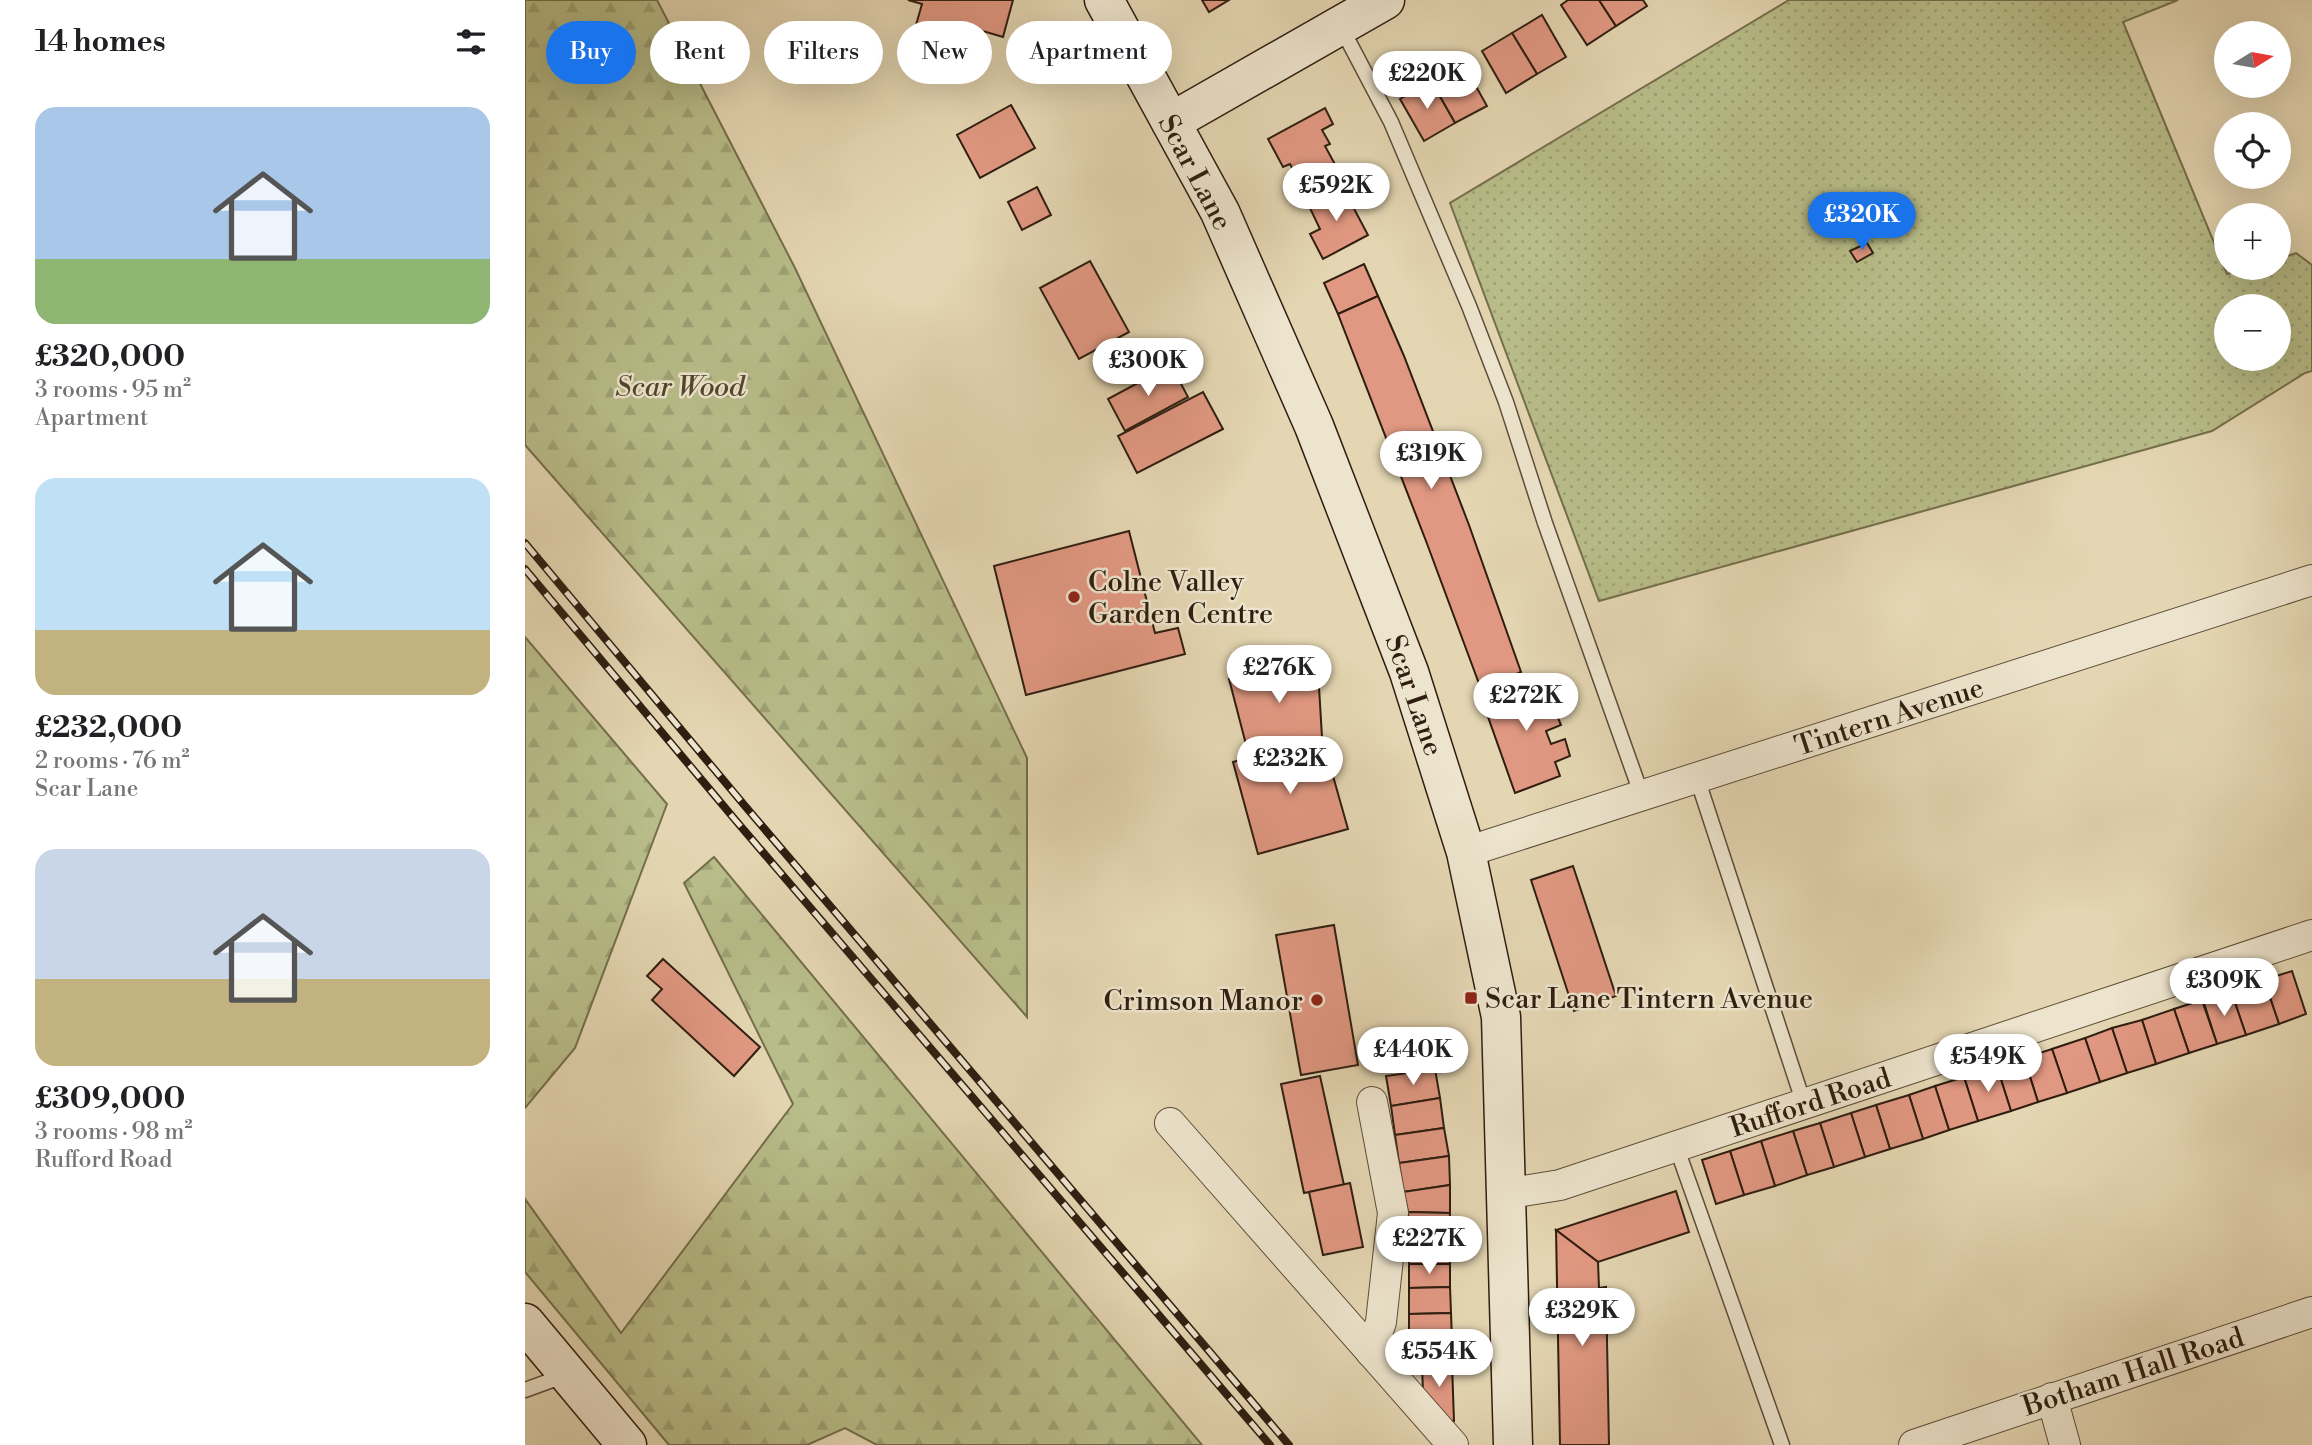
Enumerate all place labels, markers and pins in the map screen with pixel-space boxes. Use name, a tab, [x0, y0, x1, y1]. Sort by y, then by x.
pin: £220K	[1378, 52, 1476, 111]
pin: £592K	[1287, 164, 1385, 223]
pin: £320K	[1813, 192, 1911, 252]
pin: £300K	[1099, 338, 1197, 398]
pin: £319K	[1382, 432, 1480, 491]
place label: Colne Valley Garden Centre	[1088, 565, 1273, 632]
marker: Colne Valley Garden Centre	[1066, 589, 1082, 605]
pin: £276K	[1230, 646, 1328, 705]
pin: £272K	[1477, 674, 1575, 733]
pin: £232K	[1241, 736, 1339, 796]
pin: £309K	[2175, 958, 2273, 1018]
place label: Scar Lane Tintern Avenue	[1485, 982, 1813, 1017]
place label: Crimson Manor	[1103, 984, 1303, 1019]
marker: Scar Lane Tintern Avenue	[1463, 990, 1479, 1006]
marker: Crimson Manor	[1309, 992, 1325, 1008]
pin: £440K	[1364, 1028, 1462, 1087]
pin: £549K	[1939, 1034, 2037, 1094]
pin: £227K	[1380, 1216, 1478, 1276]
pin: £329K	[1533, 1288, 1631, 1348]
pin: £554K	[1390, 1330, 1488, 1389]

